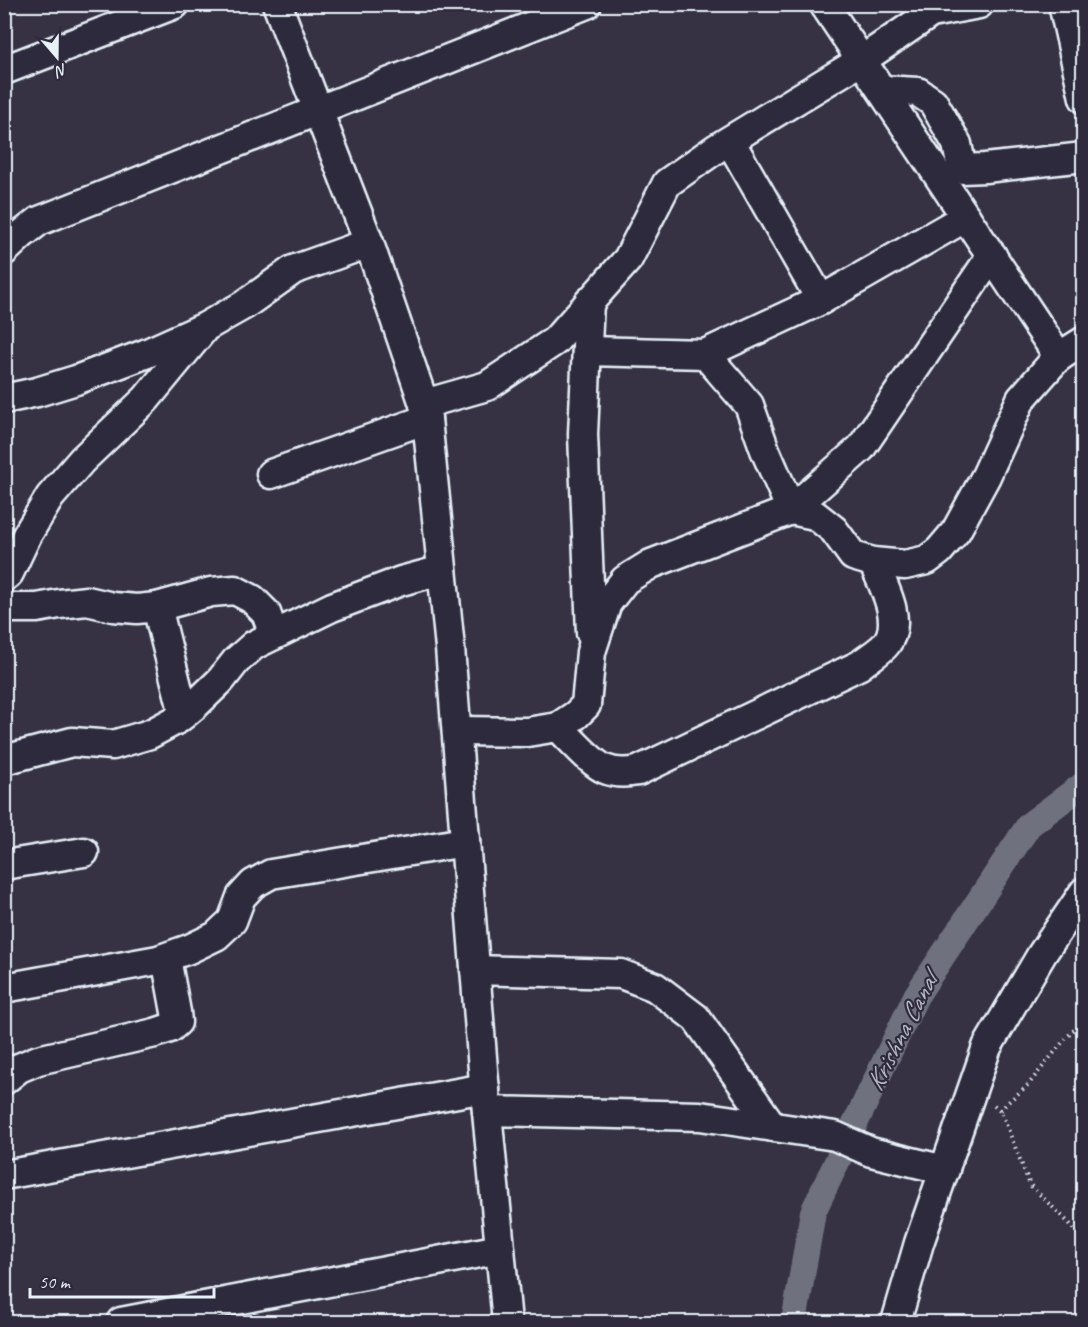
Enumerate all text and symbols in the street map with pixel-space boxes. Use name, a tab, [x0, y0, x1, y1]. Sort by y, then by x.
north arrow	[27, 27, 87, 87]
text: N	[51, 59, 70, 82]
water label: Krishna Canal	[858, 961, 949, 1096]
scale bar	[30, 1261, 214, 1299]
text: 50 m	[39, 1271, 72, 1293]

